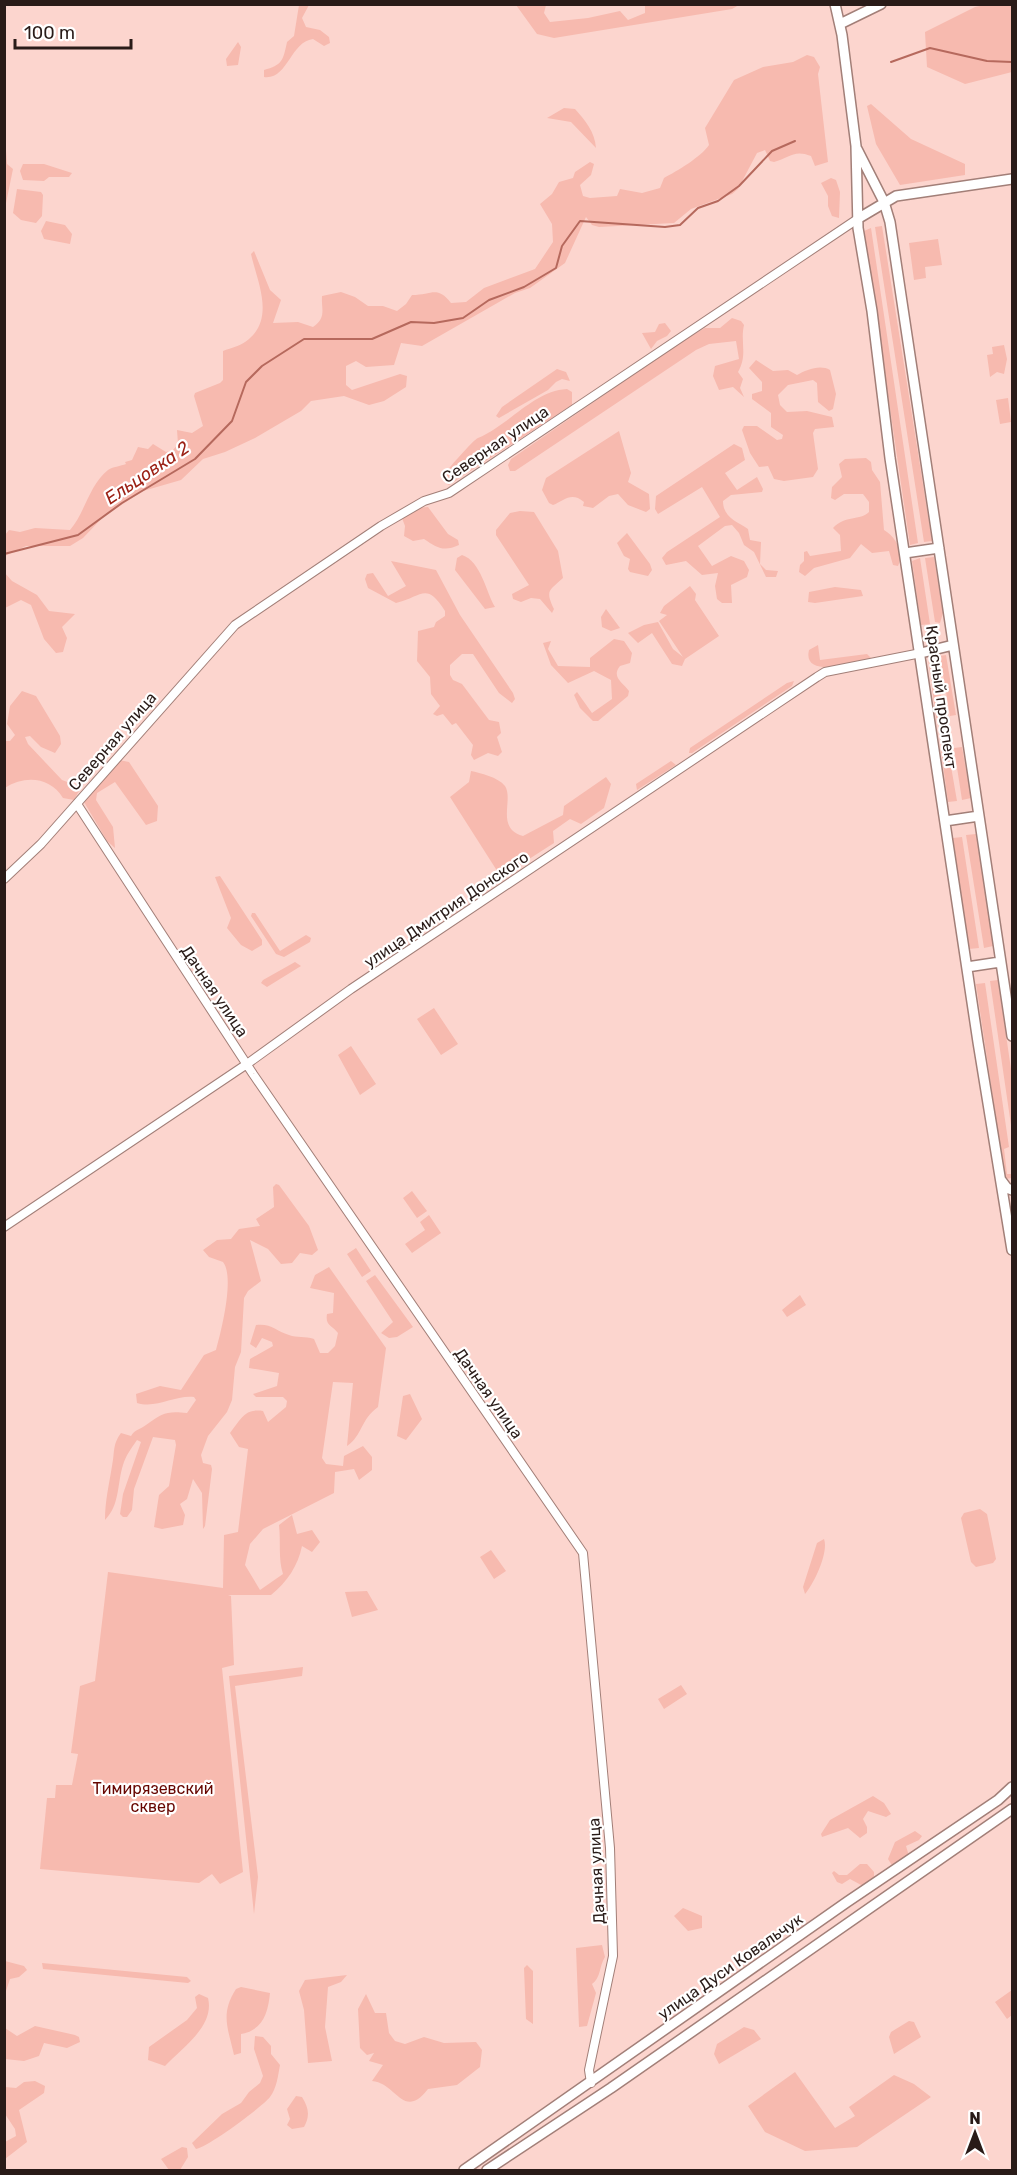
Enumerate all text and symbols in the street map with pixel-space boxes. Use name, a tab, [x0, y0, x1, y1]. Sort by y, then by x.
scale bar	[15, 12, 130, 50]
text: 100 m	[24, 22, 75, 44]
street label: Северная улица	[438, 402, 552, 487]
water label: Ельцовка 2	[101, 436, 194, 509]
street label: Красный проспект	[922, 624, 961, 770]
street label: Северная улица	[64, 688, 160, 794]
street label: улица Дмитрия Донского	[360, 847, 532, 972]
street label: Дачная улица	[177, 942, 252, 1041]
street label: Дачная улица	[450, 1344, 527, 1442]
park label: Тимирязевский сквер	[93, 1779, 213, 1816]
street label: Дачная улица	[584, 1817, 609, 1924]
street label: улица Дуси Ковальчук	[654, 1909, 807, 2024]
north arrow	[945, 2103, 1005, 2163]
text: N	[969, 2109, 981, 2128]

